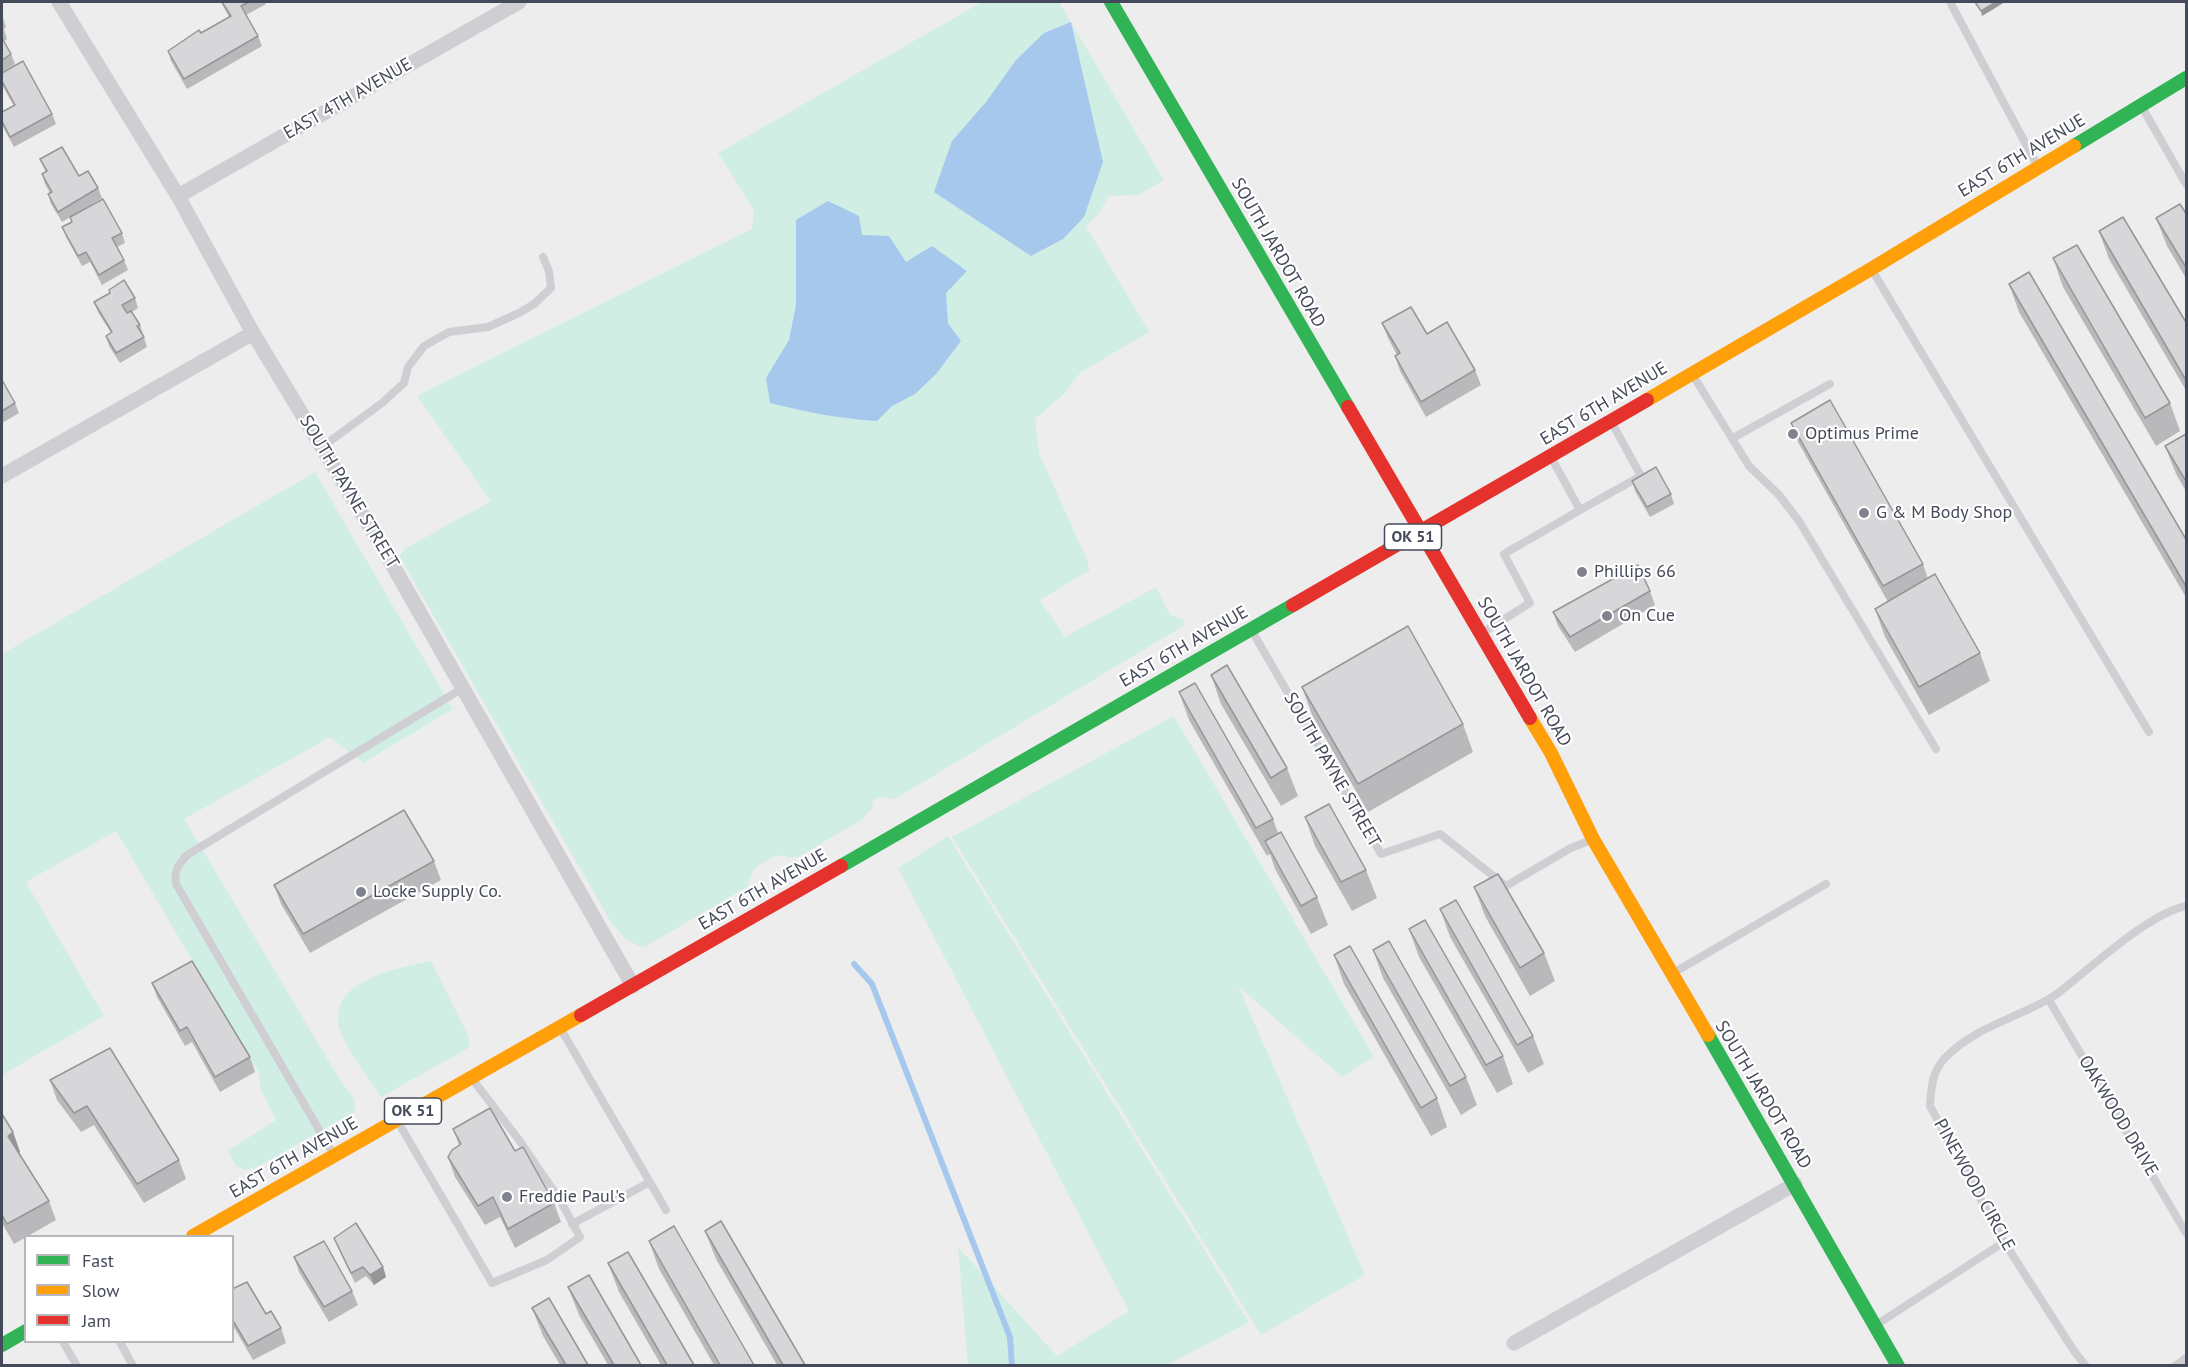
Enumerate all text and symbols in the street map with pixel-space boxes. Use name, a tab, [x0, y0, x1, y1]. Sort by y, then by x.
street label: EAST 4TH AVENUE	[280, 54, 416, 144]
street label: EAST 6TH AVENUE	[1955, 110, 2089, 202]
street label: SOUTH JARDOT ROAD	[1226, 174, 1330, 332]
street label: EAST 6TH AVENUE	[1537, 358, 1671, 450]
street label: SOUTH PAYNE STREET	[295, 411, 403, 573]
place label: Optimus Prime	[1805, 423, 1919, 445]
marker: Optimus Prime	[1786, 427, 1800, 441]
place label: G & M Body Shop	[1876, 502, 2012, 524]
marker: G & M Body Shop	[1857, 506, 1871, 520]
road number: OK 51	[1384, 524, 1442, 550]
place label: Phillips 66	[1594, 561, 1676, 583]
marker: Phillips 66	[1575, 565, 1589, 579]
street label: SOUTH JARDOT ROAD	[1472, 593, 1576, 751]
street label: EAST 6TH AVENUE	[1116, 602, 1252, 692]
place label: On Cue	[1619, 605, 1675, 627]
marker: On Cue	[1600, 609, 1614, 623]
street label: SOUTH PAYNE STREET	[1279, 689, 1385, 851]
street label: EAST 6TH AVENUE	[695, 845, 831, 935]
place label: Locke Supply Co.	[373, 881, 501, 903]
marker: Locke Supply Co.	[354, 885, 368, 899]
street label: SOUTH JARDOT ROAD	[1710, 1017, 1816, 1173]
street label: OAKWOOD DRIVE	[2074, 1052, 2162, 1180]
road number: OK 51	[384, 1098, 442, 1124]
street label: EAST 6TH AVENUE	[226, 1113, 362, 1203]
street label: PINEWOOD CIRCLE	[1929, 1115, 2019, 1255]
place label: Freddie Paul's	[519, 1186, 625, 1208]
marker: Freddie Paul's	[500, 1190, 514, 1204]
legend	[24, 1235, 234, 1343]
text: Fast	[82, 1249, 114, 1272]
text: Slow	[82, 1279, 120, 1302]
text: Jam	[82, 1309, 111, 1332]

